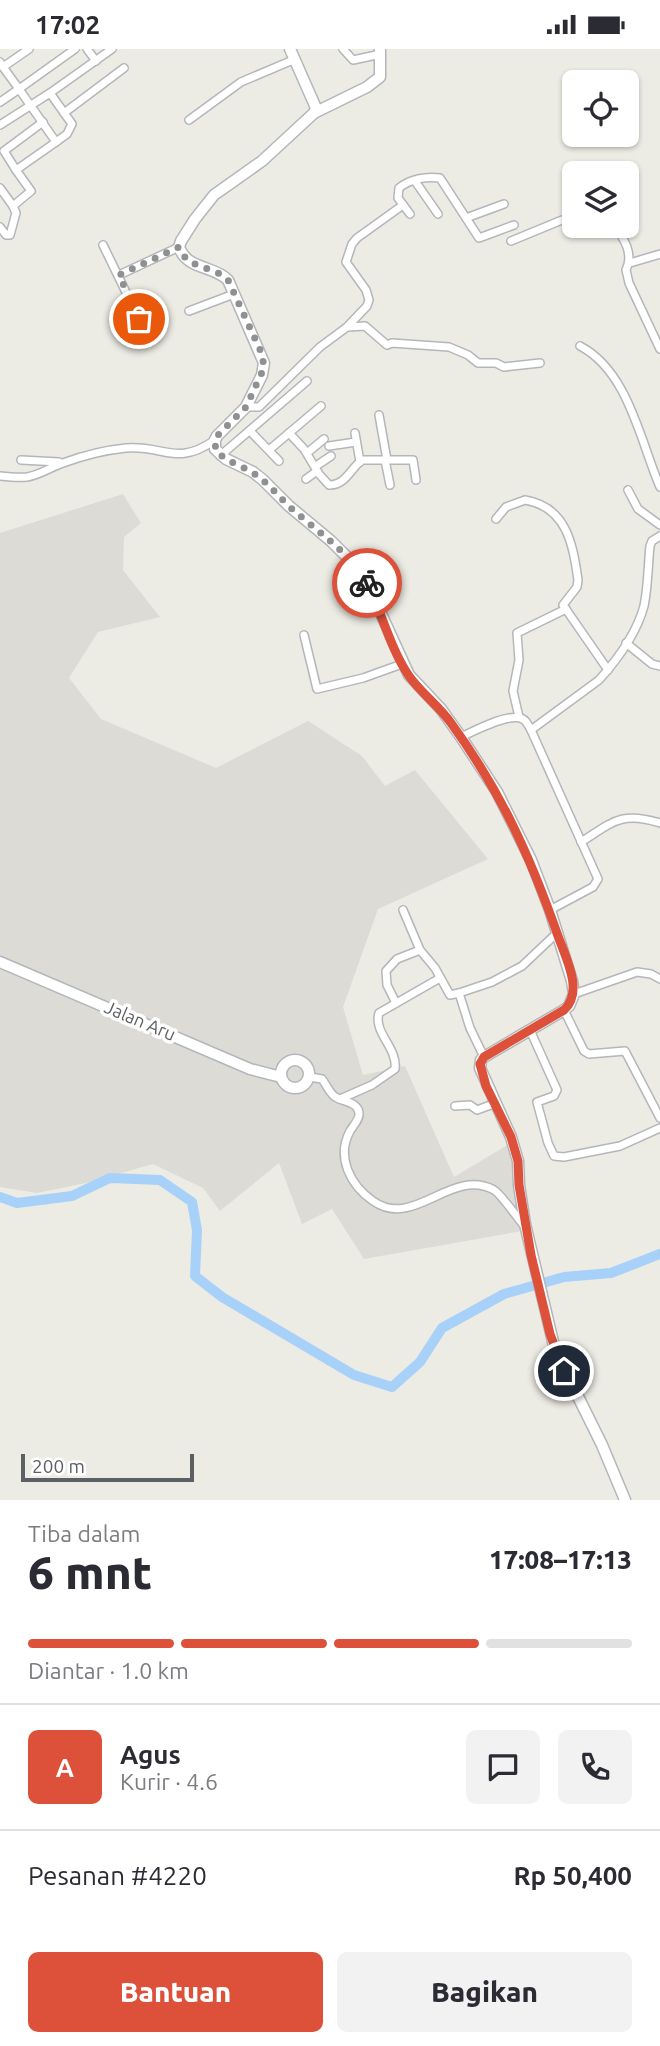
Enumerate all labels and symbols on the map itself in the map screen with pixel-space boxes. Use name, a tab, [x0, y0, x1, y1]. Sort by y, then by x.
pin	[109, 289, 169, 349]
courier	[332, 548, 402, 618]
street label: Jalan Aru	[102, 996, 179, 1044]
pin	[534, 1341, 594, 1401]
scale bar	[21, 1451, 194, 1483]

